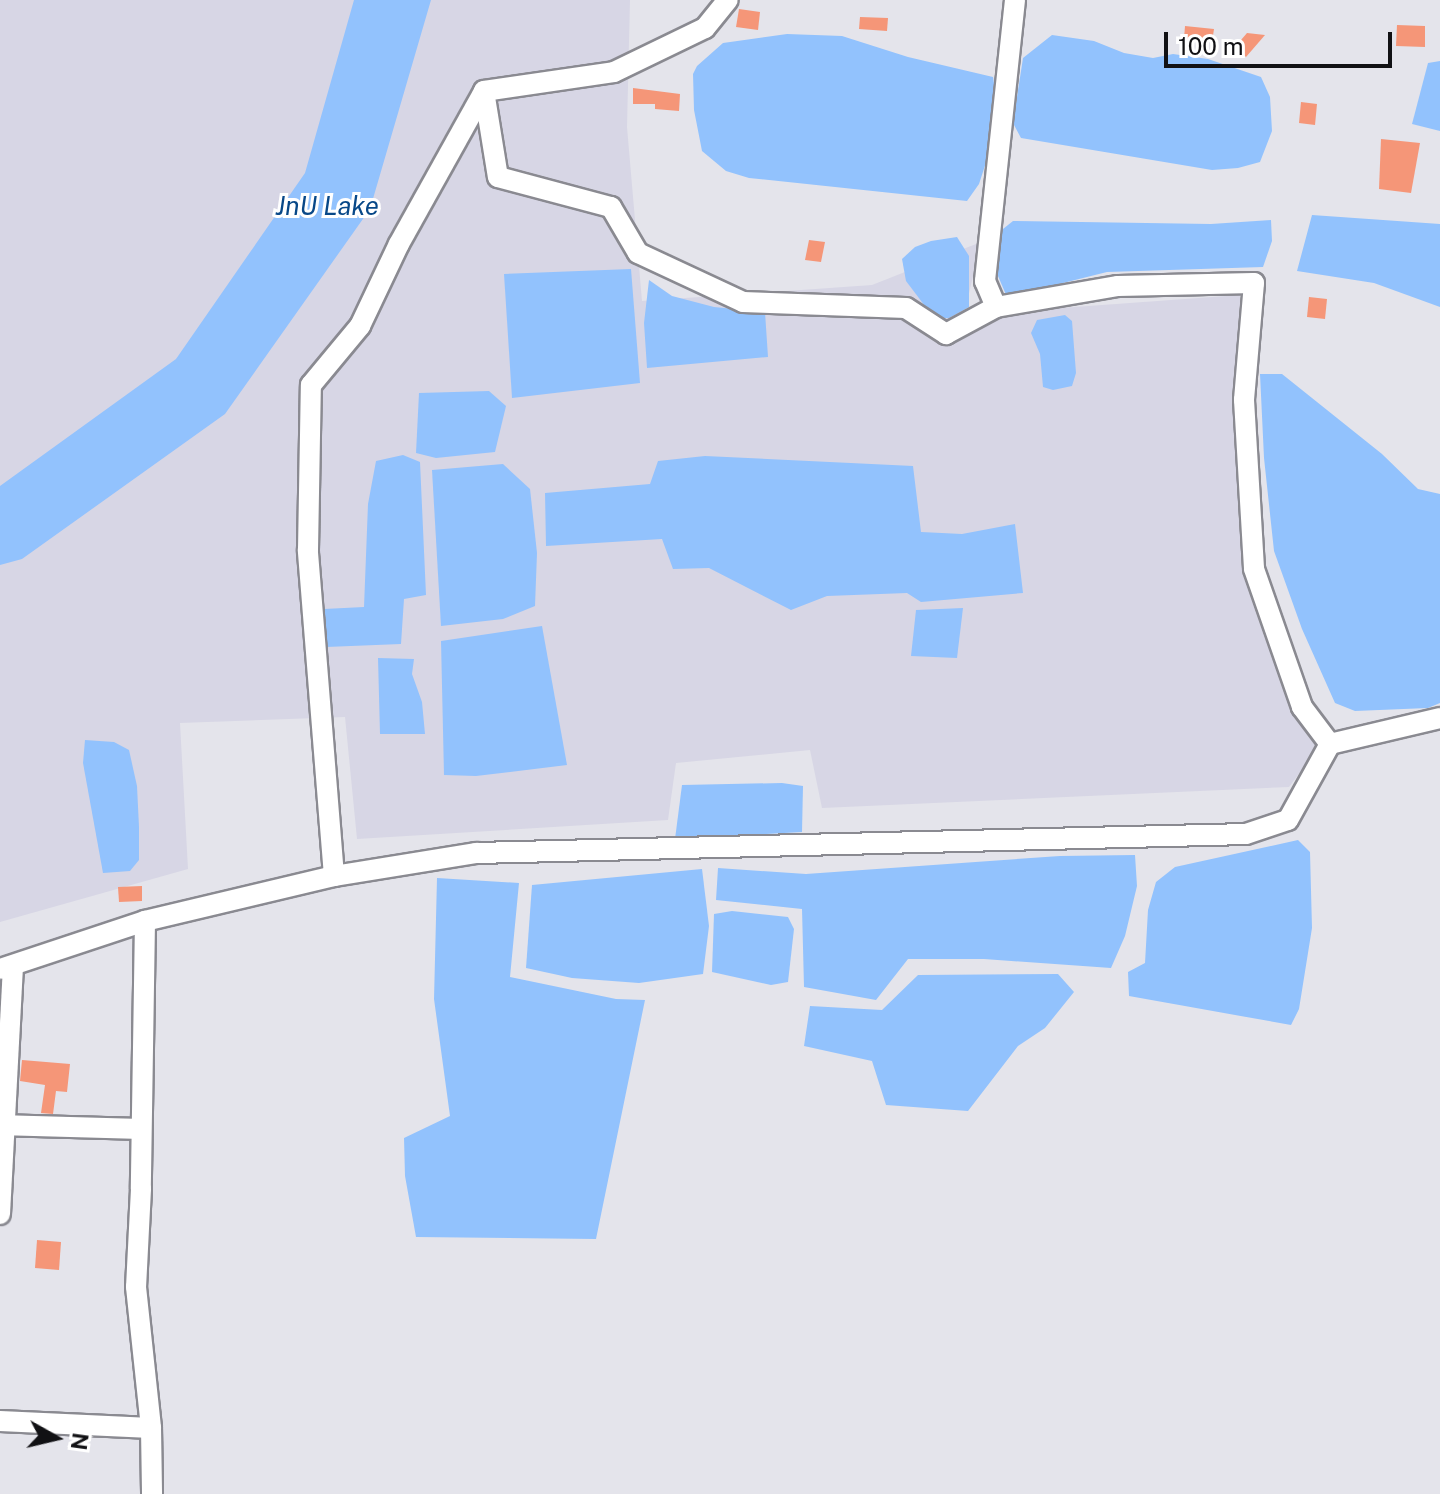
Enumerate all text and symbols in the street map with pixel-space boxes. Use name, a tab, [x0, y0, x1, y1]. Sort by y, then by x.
scale bar	[1168, 16, 1396, 66]
text: 100 m	[1178, 32, 1244, 60]
water label: JnU Lake	[275, 190, 379, 222]
north arrow	[16, 1398, 96, 1478]
text: N	[66, 1431, 94, 1452]

